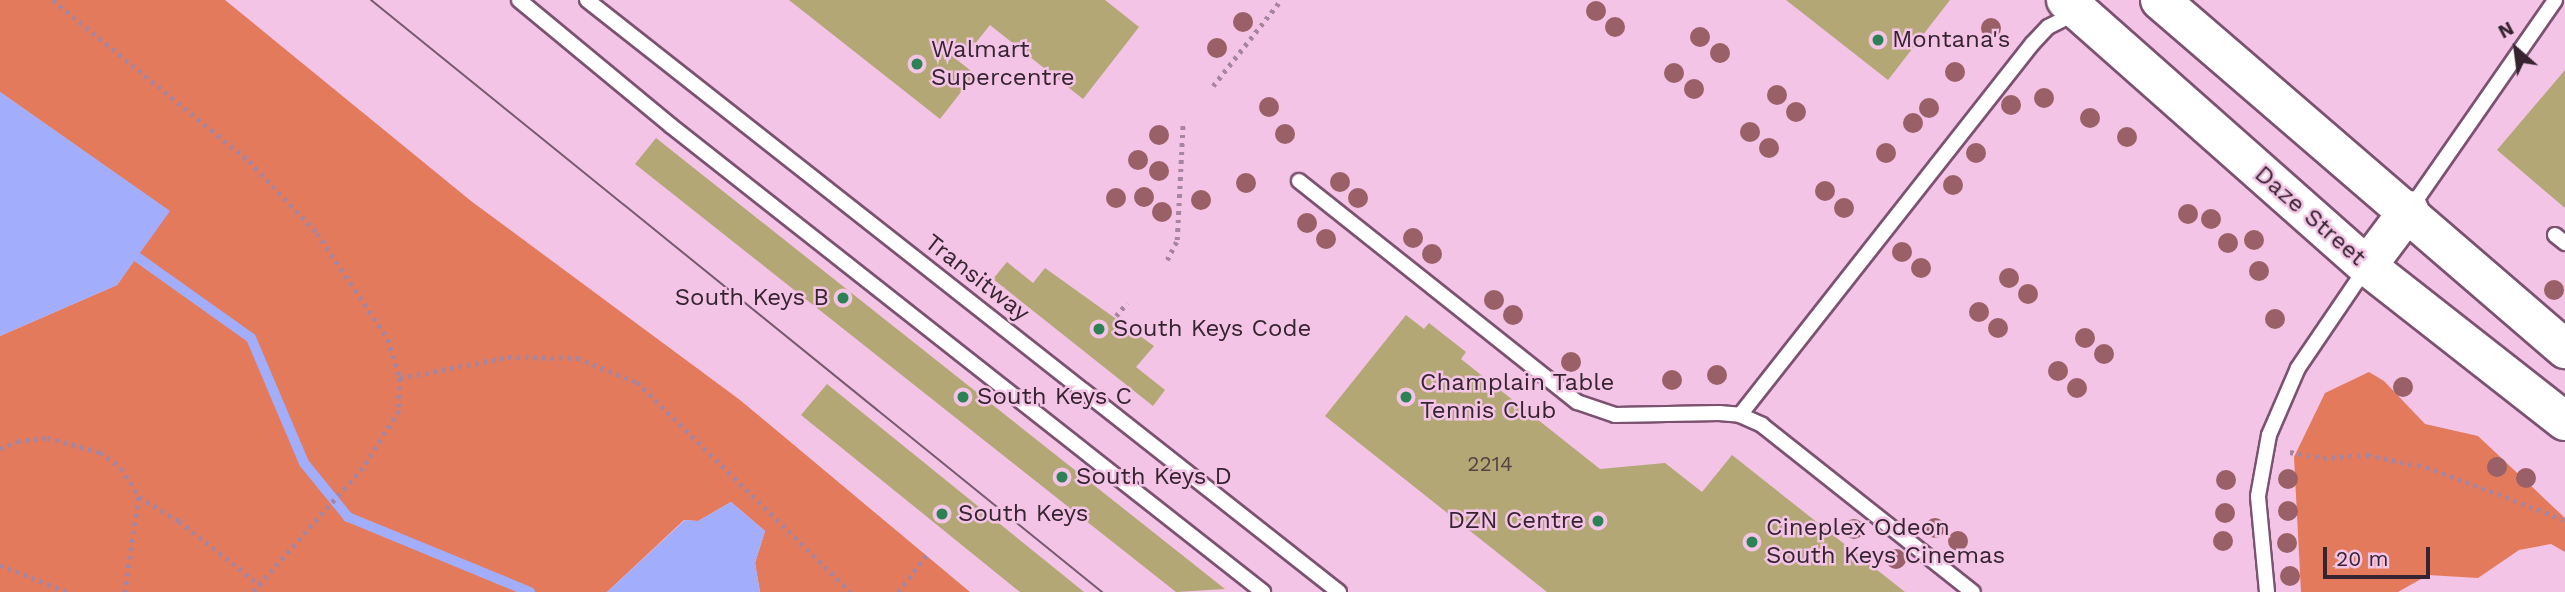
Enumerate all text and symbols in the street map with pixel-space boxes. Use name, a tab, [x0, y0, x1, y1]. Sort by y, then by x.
north arrow	[2481, 14, 2551, 84]
text: N	[2494, 17, 2518, 43]
place label: Montana's	[1892, 26, 2010, 54]
marker: Montana's	[1870, 32, 1886, 48]
place label: Walmart Supercentre	[931, 36, 1075, 92]
marker: Walmart Supercentre	[909, 56, 925, 72]
street label: Daze Street	[2249, 160, 2371, 272]
street label: Transitway	[919, 228, 1035, 328]
place label: South Keys B	[675, 284, 829, 312]
marker: South Keys B	[835, 290, 851, 306]
place label: South Keys Code	[1113, 315, 1311, 343]
marker: South Keys Code	[1091, 321, 1107, 337]
place label: Champlain Table Tennis Club	[1420, 369, 1615, 425]
place label: South Keys C	[977, 383, 1132, 411]
marker: South Keys C	[955, 389, 971, 405]
marker: Champlain Table Tennis Club	[1398, 389, 1414, 405]
house number: 2214	[1467, 451, 1513, 477]
place label: South Keys D	[1076, 463, 1232, 491]
marker: South Keys D	[1054, 469, 1070, 485]
place label: South Keys	[958, 500, 1088, 528]
marker: South Keys	[932, 504, 952, 524]
place label: DZN Centre	[1448, 507, 1584, 535]
marker: DZN Centre	[1590, 513, 1606, 529]
place label: Cineplex Odeon South Keys Cinemas	[1766, 514, 2005, 570]
scale bar	[2327, 532, 2434, 576]
marker: Cineplex Odeon South Keys Cinemas	[1744, 534, 1760, 550]
text: 20 m	[2336, 546, 2388, 571]

